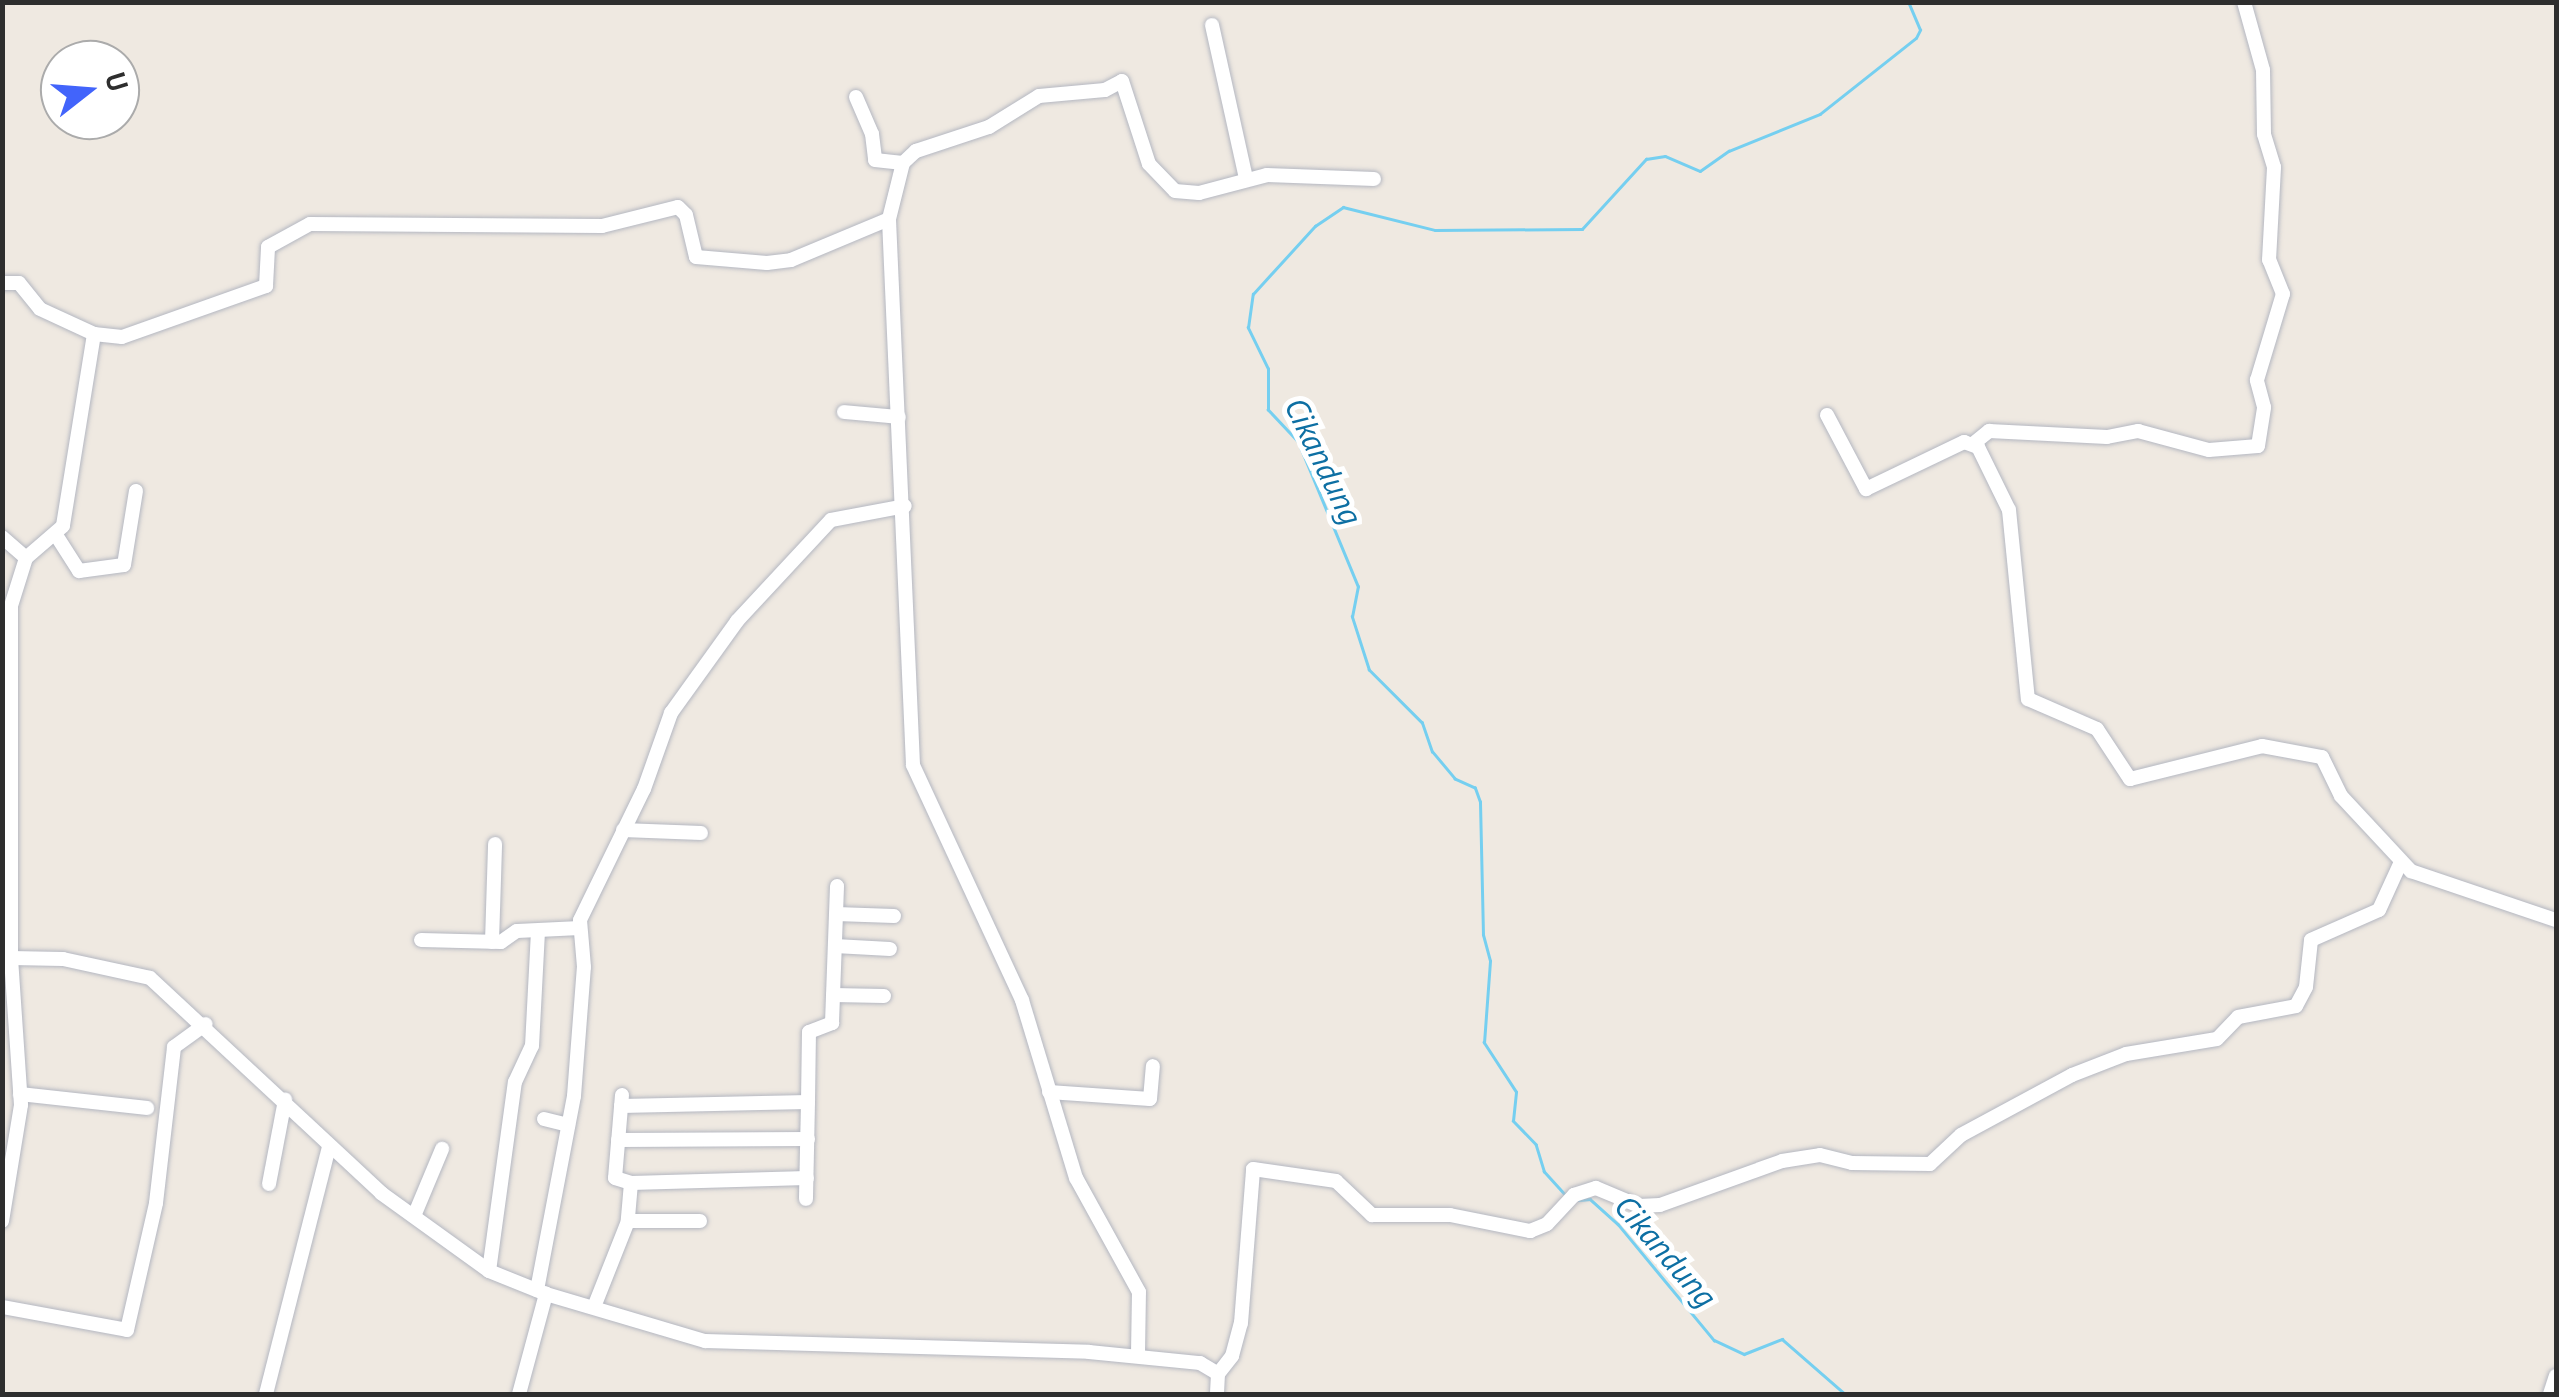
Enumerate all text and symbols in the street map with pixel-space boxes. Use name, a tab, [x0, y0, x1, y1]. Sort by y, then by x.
north arrow	[40, 40, 140, 140]
text: U	[97, 68, 138, 95]
water label: Cikandung	[1277, 391, 1371, 531]
water label: Cikandung	[1607, 1187, 1725, 1315]

